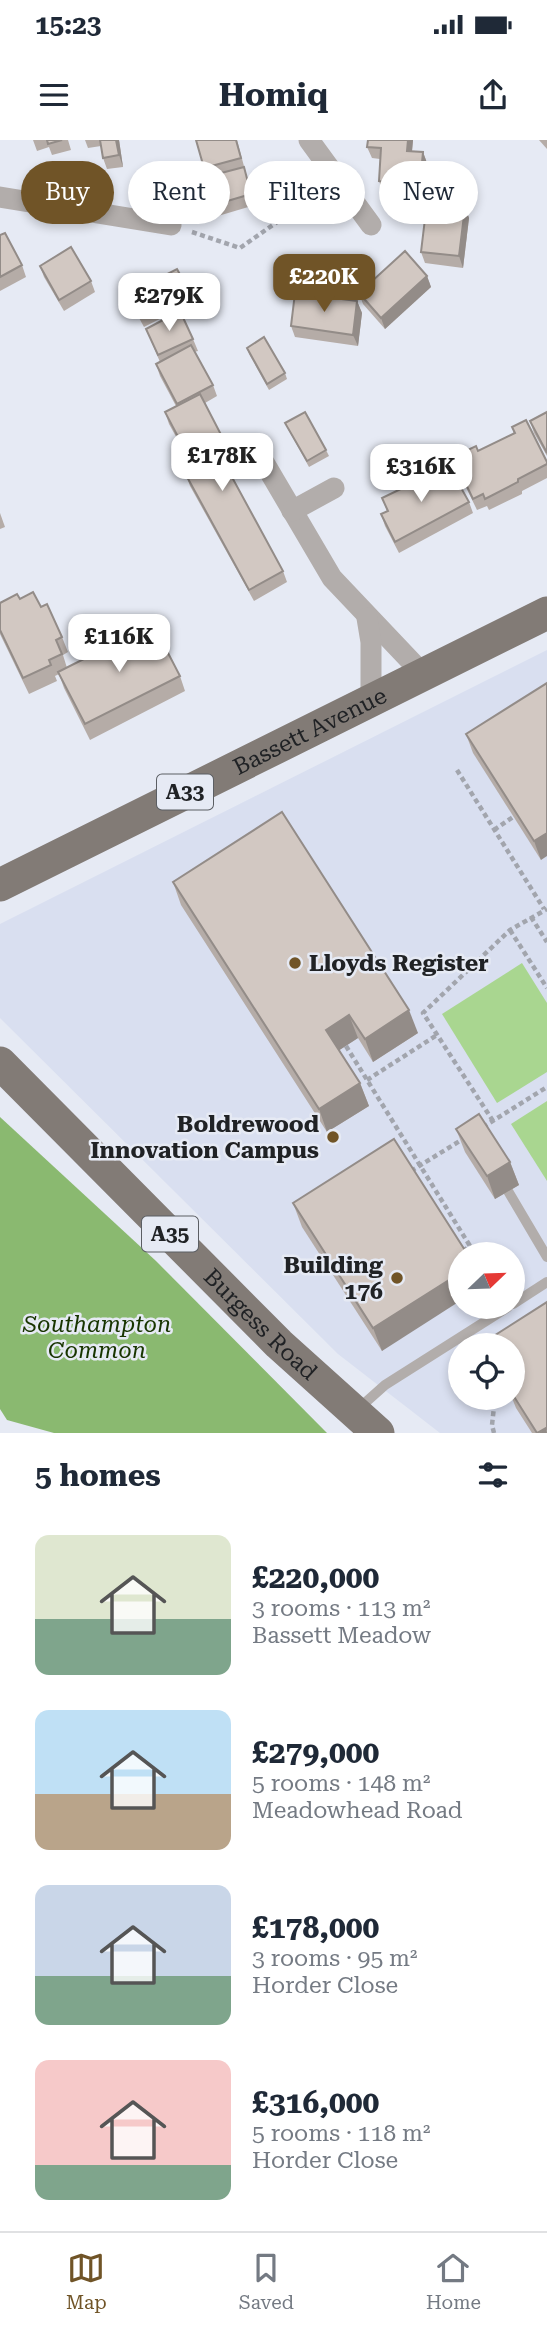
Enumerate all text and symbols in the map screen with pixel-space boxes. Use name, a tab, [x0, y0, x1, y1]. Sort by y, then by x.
text: 15:23	[35, 10, 101, 40]
icon: menu	[35, 76, 73, 114]
text: Homiq	[219, 76, 328, 114]
icon: share	[474, 76, 512, 114]
chip: Buy	[21, 161, 114, 224]
chip: Rent	[128, 161, 230, 224]
chip: Filters	[244, 161, 365, 224]
chip: New	[379, 161, 478, 224]
pin: £220K	[275, 254, 373, 314]
text: £220K	[289, 263, 359, 290]
pin: £279K	[120, 274, 218, 333]
text: £279K	[134, 282, 204, 309]
pin: £178K	[173, 434, 271, 493]
text: £178K	[187, 442, 257, 469]
pin: £316K	[372, 444, 470, 504]
text: £316K	[386, 453, 456, 480]
pin: £116K	[70, 615, 168, 674]
text: £116K	[84, 623, 154, 650]
street label: Bassett Avenue	[229, 682, 391, 781]
road number: A33	[157, 774, 213, 810]
place label: Lloyds Register	[309, 950, 489, 977]
marker: Lloyds Register	[287, 955, 303, 971]
place label: Boldrewood Innovation Campus	[90, 1111, 319, 1164]
marker: Boldrewood Innovation Campus	[325, 1129, 341, 1145]
road number: A35	[142, 1216, 198, 1252]
north arrow	[448, 1242, 525, 1320]
map controls	[448, 1242, 525, 1410]
place label: Building 176	[284, 1252, 384, 1305]
street label: Burgess Road	[198, 1263, 323, 1386]
marker: Building 176	[389, 1270, 405, 1286]
park label: Southampton Common	[22, 1311, 171, 1364]
button: locate	[448, 1333, 525, 1410]
icon: filters	[474, 1456, 512, 1494]
text: 5 homes	[35, 1458, 161, 1493]
text: £220,000	[252, 1560, 379, 1595]
icon: home	[91, 1563, 175, 1647]
text: 3 rooms · 113 m²	[252, 1595, 430, 1622]
text: Bassett Meadow	[252, 1622, 431, 1649]
text: £279,000	[252, 1735, 379, 1770]
icon: home	[91, 1738, 175, 1822]
text: 5 rooms · 148 m²	[252, 1770, 430, 1797]
text: Meadowhead Road	[252, 1797, 463, 1824]
text: £178,000	[252, 1910, 379, 1945]
icon: home	[91, 1913, 175, 1997]
text: 3 rooms · 95 m²	[252, 1945, 418, 1972]
text: Horder Close	[252, 1972, 398, 1999]
text: £316,000	[252, 2085, 379, 2120]
icon: home	[91, 2088, 175, 2172]
text: 5 rooms · 118 m²	[252, 2120, 430, 2147]
text: Horder Close	[252, 2147, 398, 2174]
tab: Map	[66, 2249, 107, 2314]
tab: Saved	[239, 2249, 294, 2314]
tab: Home	[426, 2249, 481, 2314]

